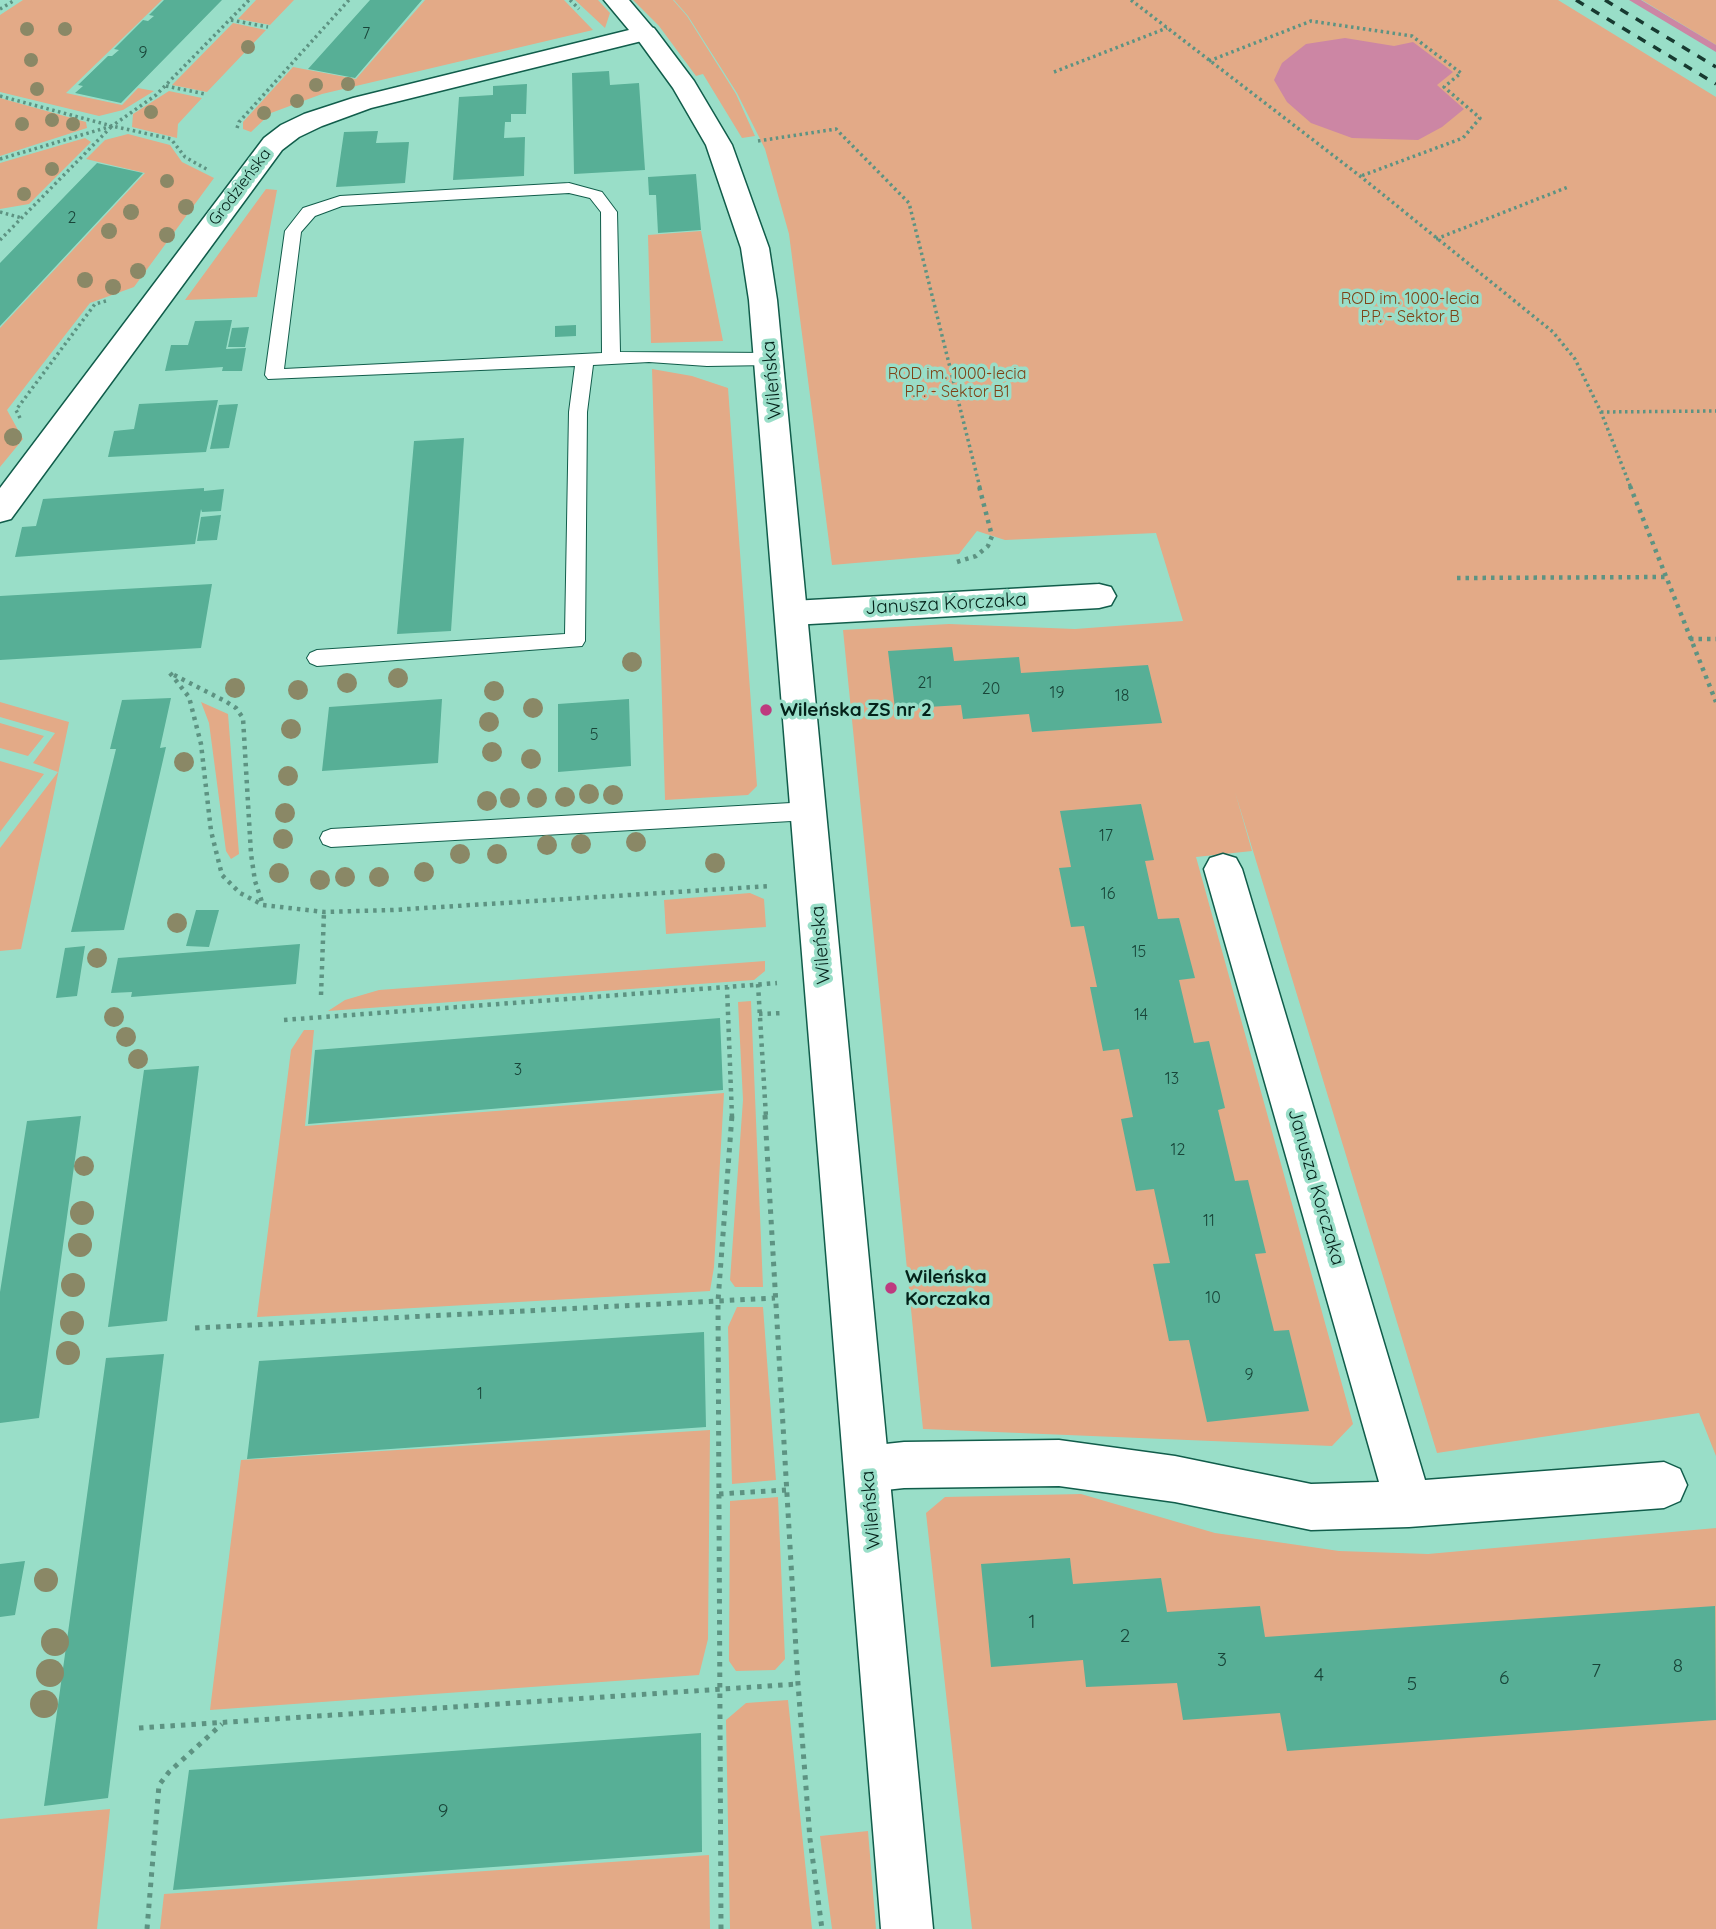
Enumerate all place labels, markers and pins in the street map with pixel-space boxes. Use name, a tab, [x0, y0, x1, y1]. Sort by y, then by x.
place label: Wileńska ZS nr 2	[780, 699, 932, 721]
marker: Wileńska ZS nr 2	[758, 702, 774, 718]
place label: Wileńska Korczaka	[905, 1266, 990, 1310]
marker: Wileńska Korczaka	[883, 1280, 899, 1296]

